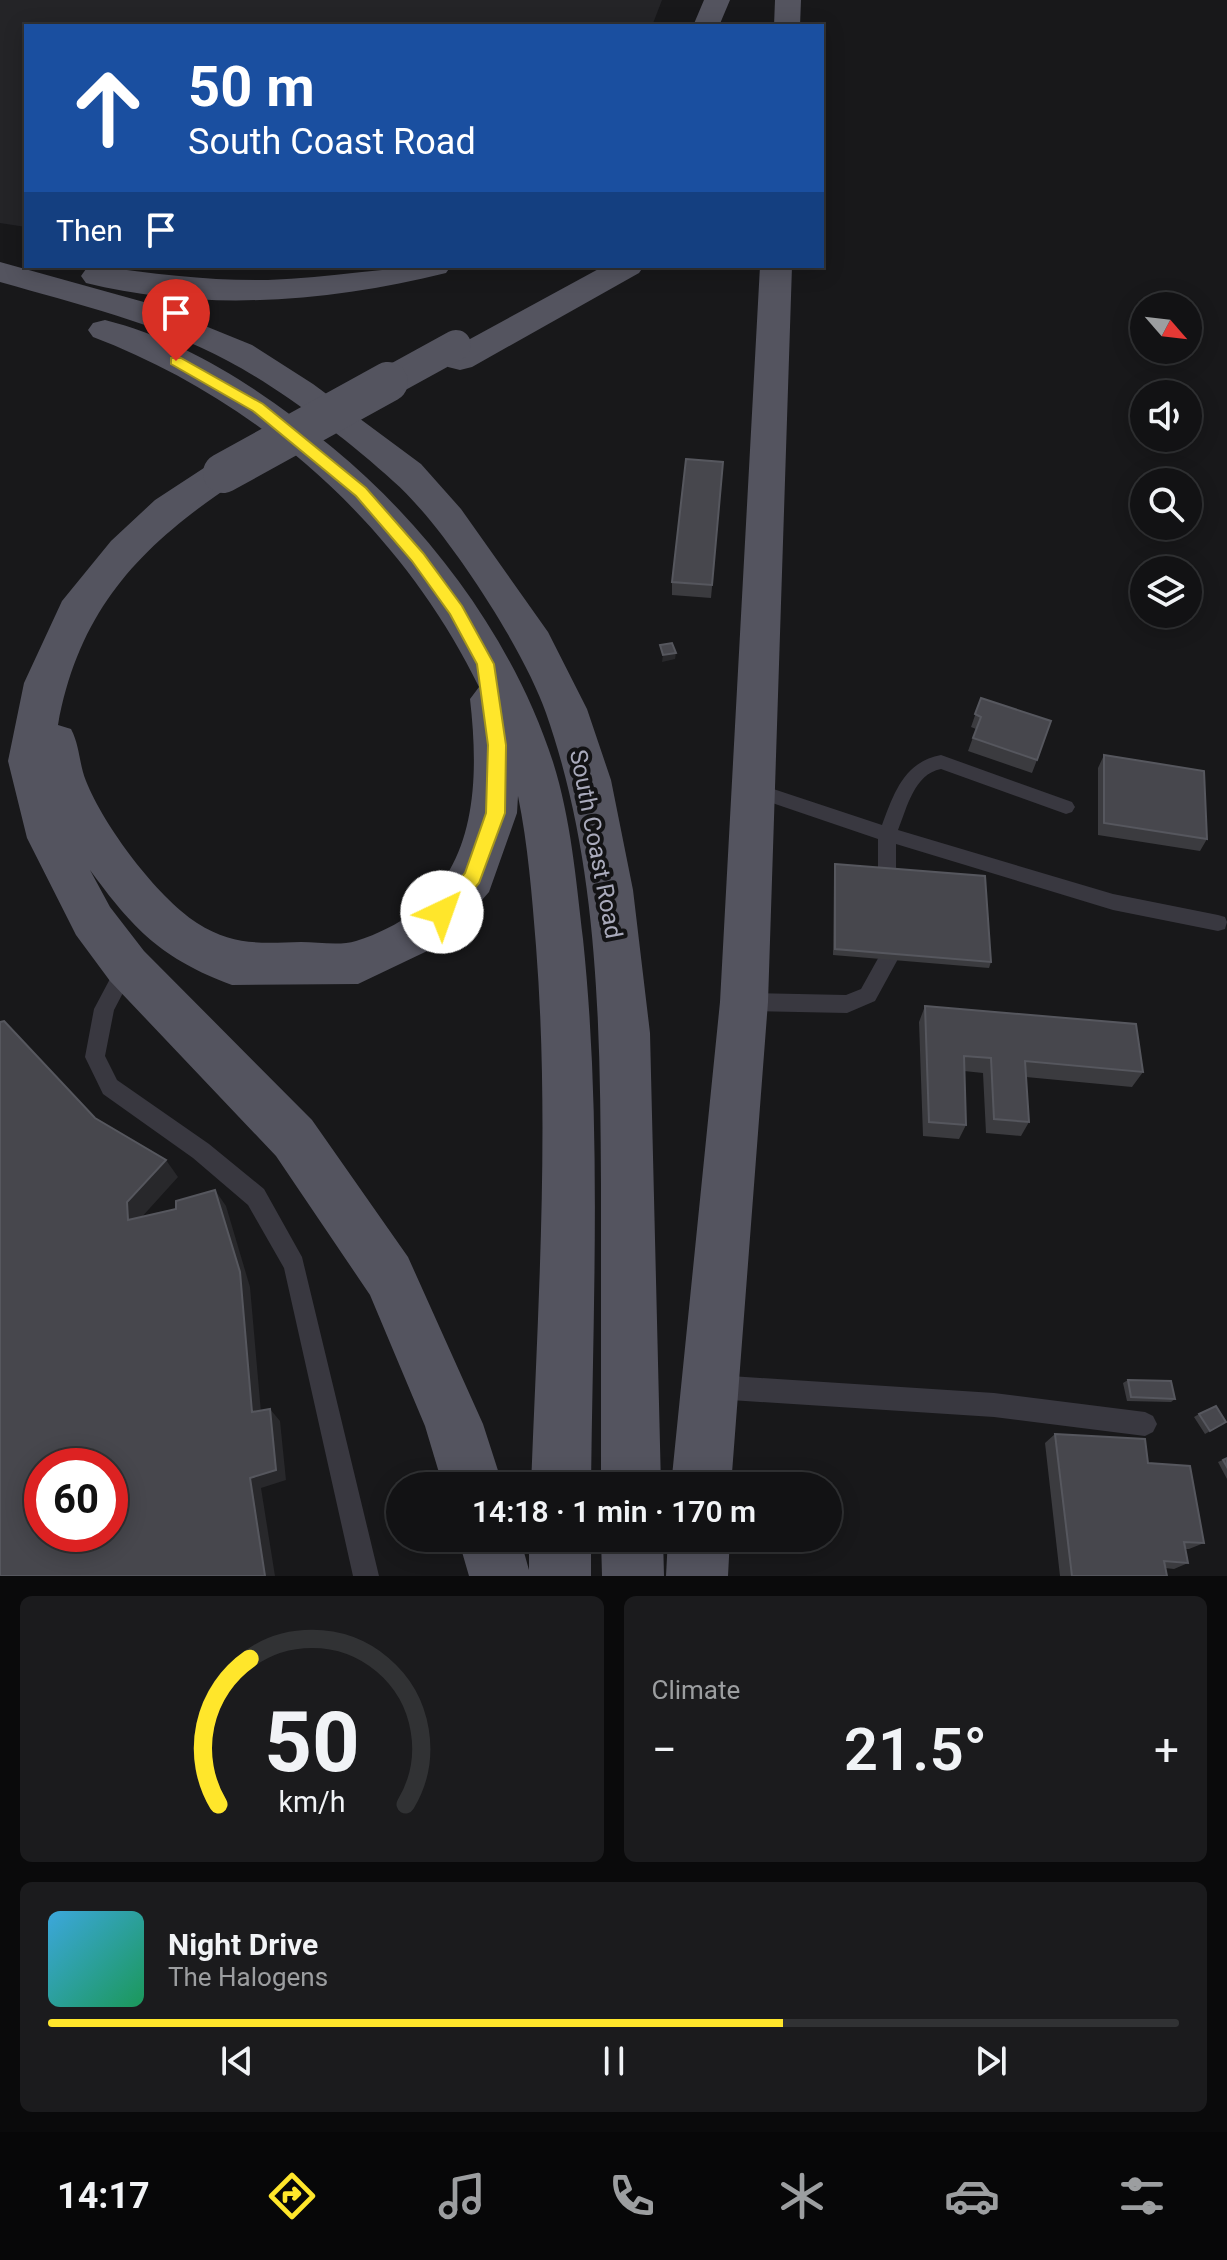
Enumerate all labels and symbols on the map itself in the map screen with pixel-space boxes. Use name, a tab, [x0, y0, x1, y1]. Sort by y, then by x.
pin	[142, 279, 210, 361]
north arrow	[1130, 292, 1202, 364]
street label: South Coast Road	[564, 747, 628, 941]
position arrow	[400, 870, 484, 954]
speed limit sign: 60	[24, 1448, 128, 1552]

